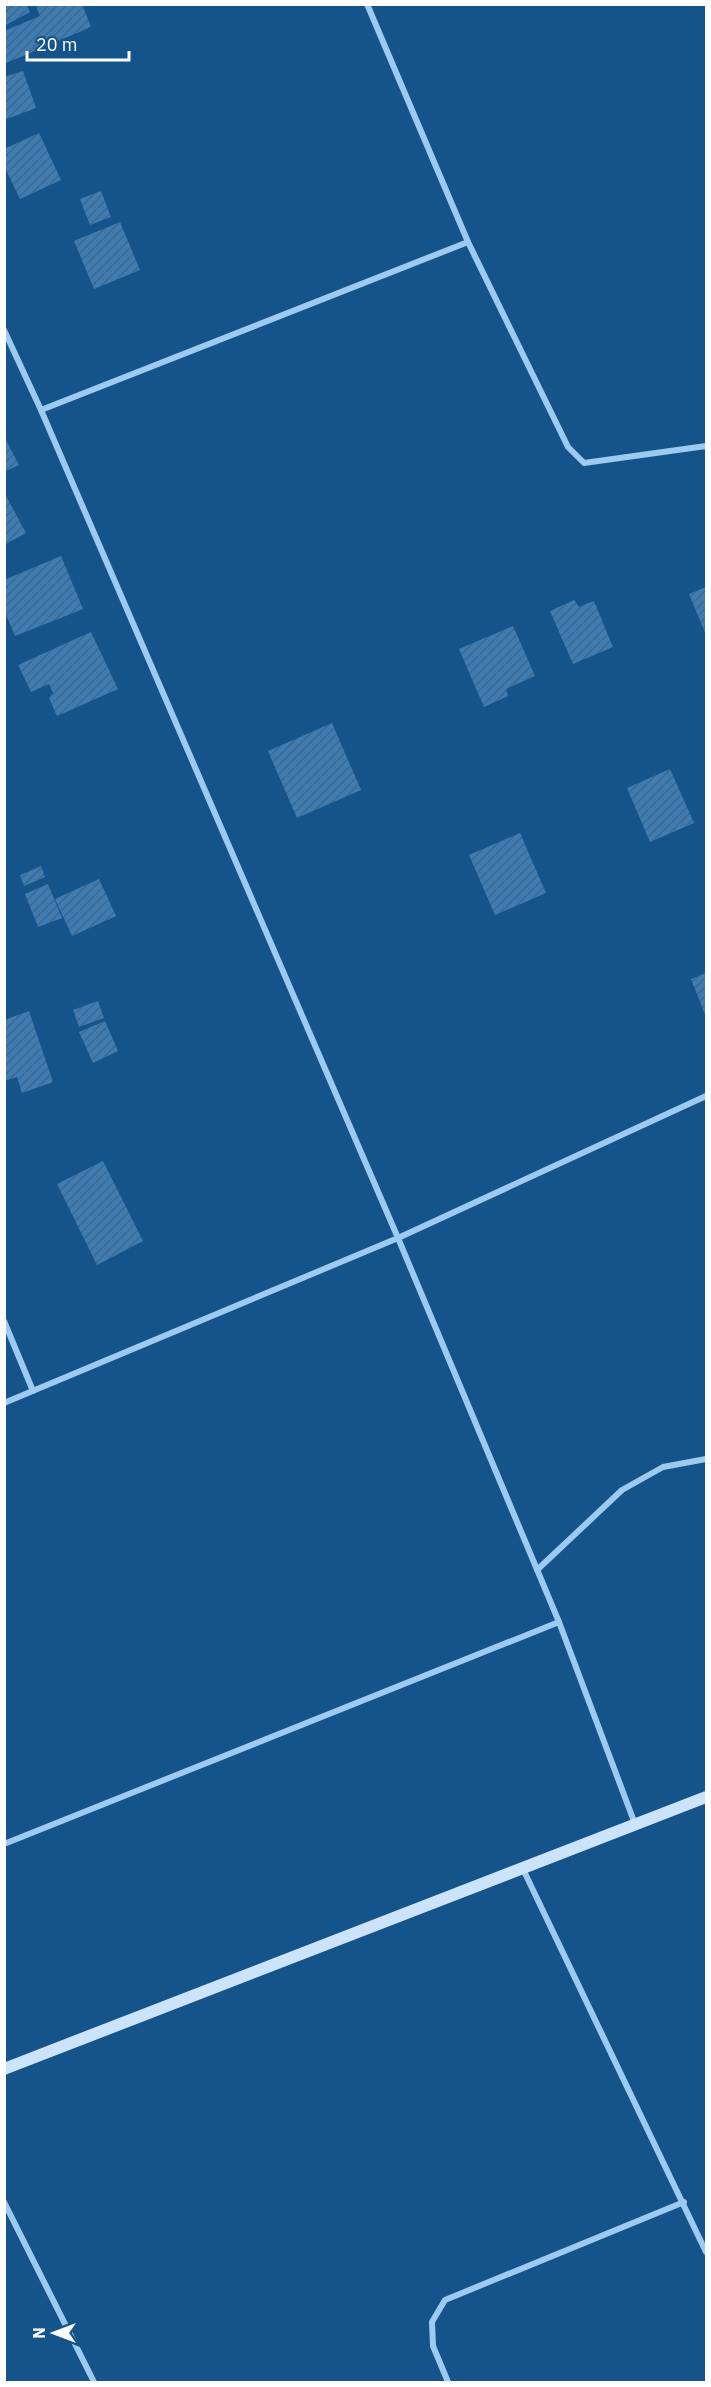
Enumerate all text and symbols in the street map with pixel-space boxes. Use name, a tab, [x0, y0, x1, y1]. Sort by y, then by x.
scale bar	[27, 24, 129, 62]
text: 20 m	[36, 33, 78, 56]
north arrow	[24, 2303, 84, 2363]
text: N	[29, 2327, 49, 2339]

